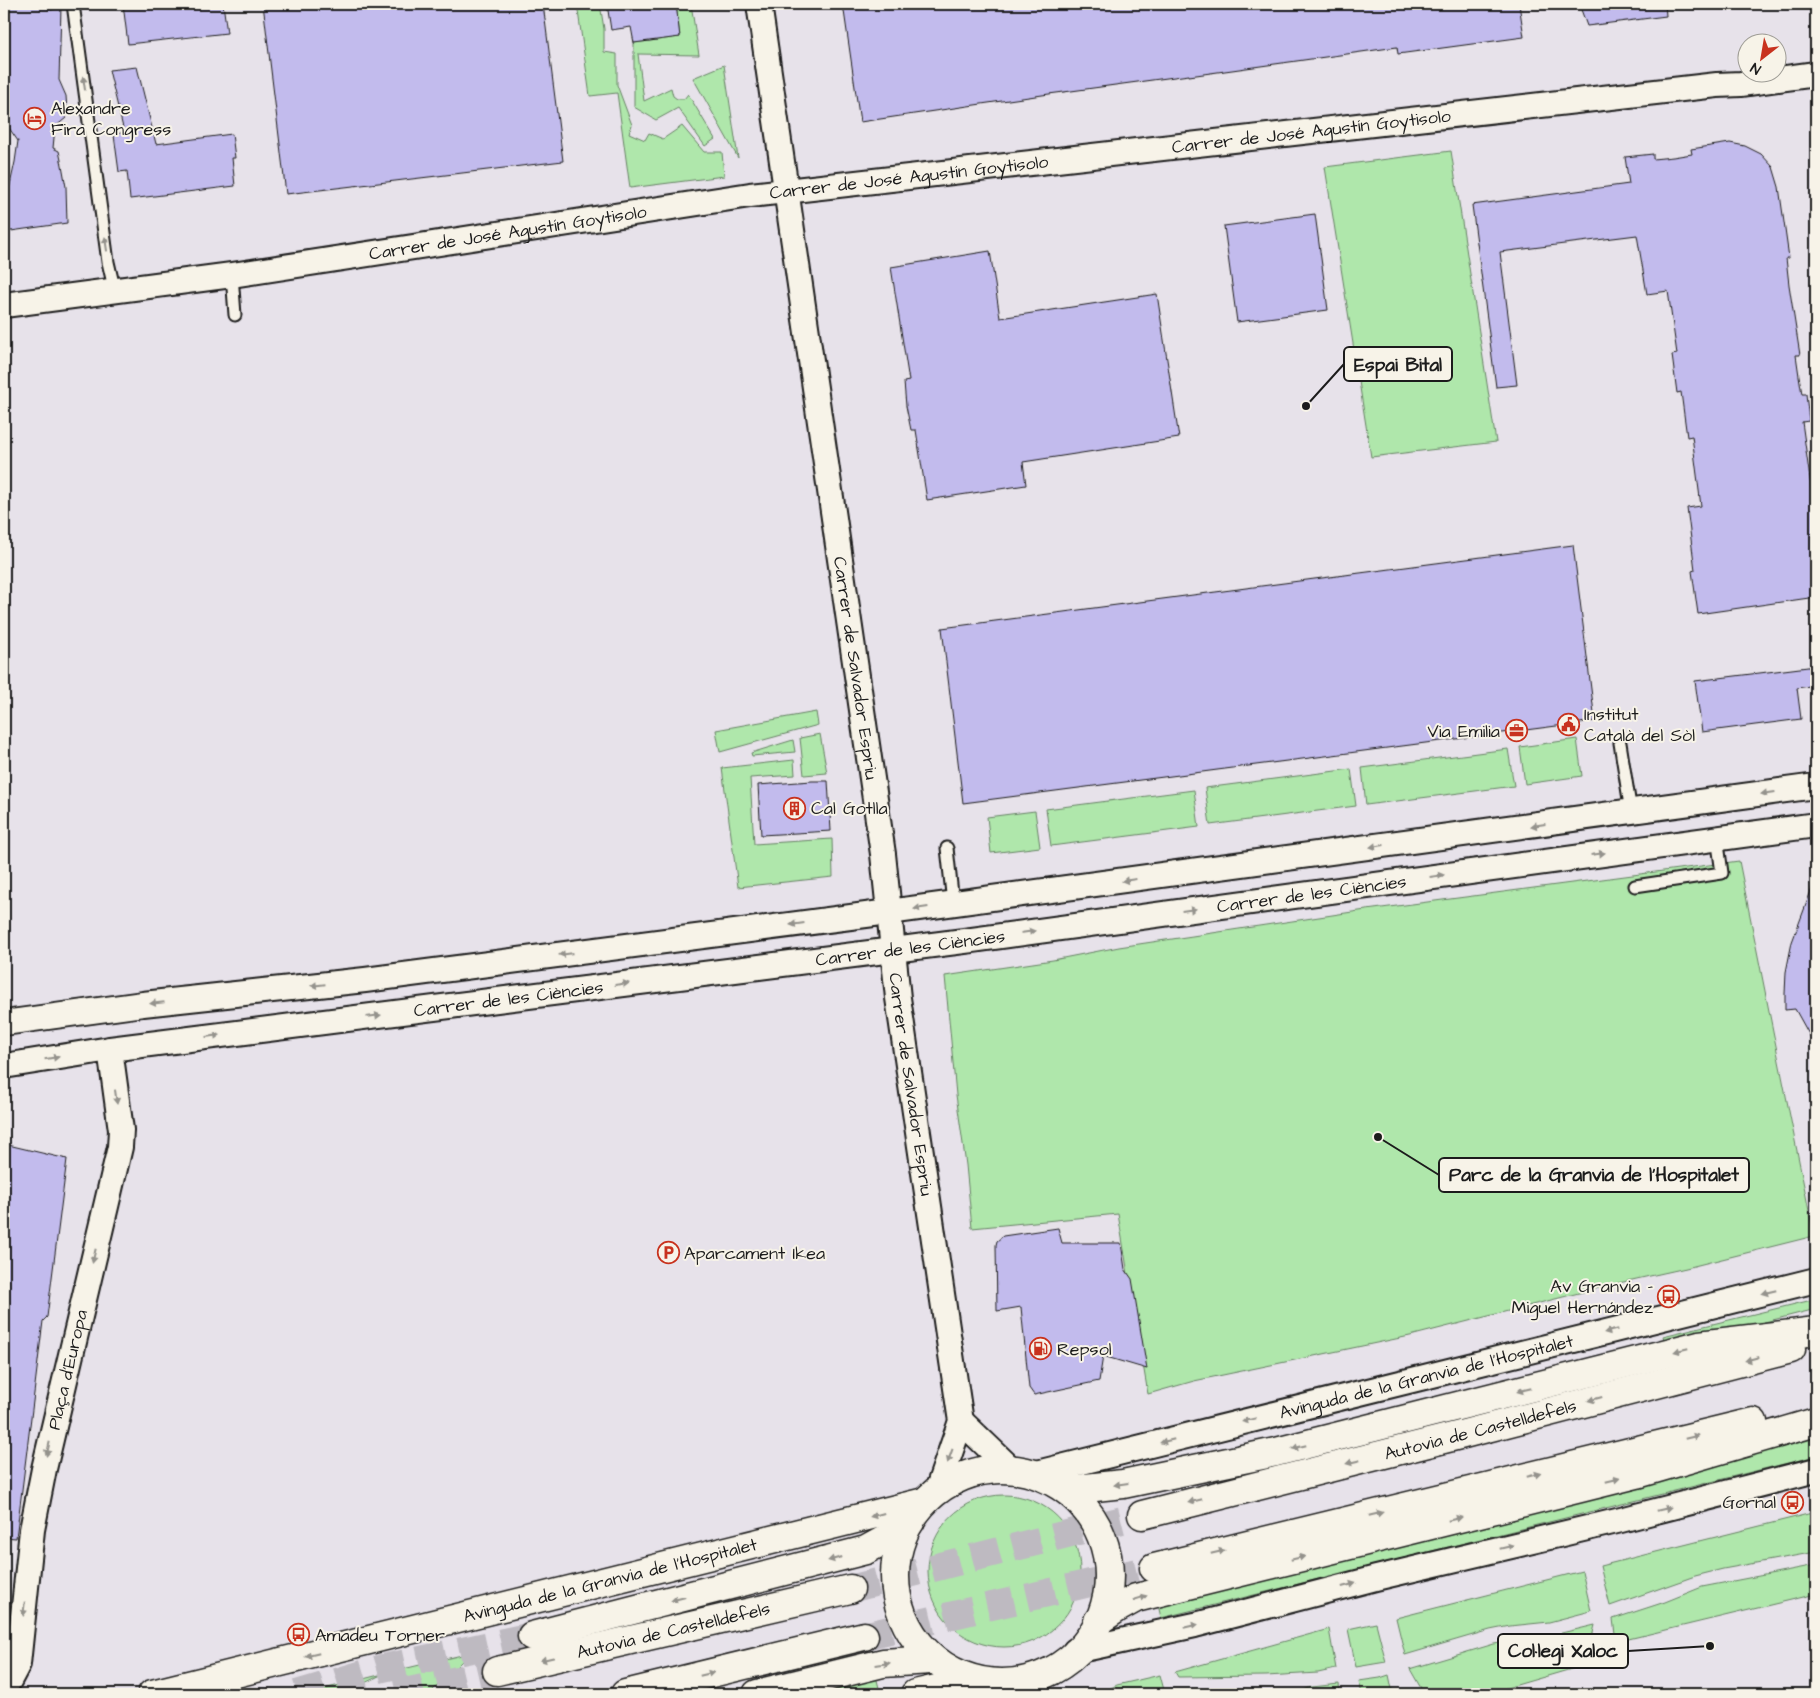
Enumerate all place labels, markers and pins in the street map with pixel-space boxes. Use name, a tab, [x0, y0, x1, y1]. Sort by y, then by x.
place label: Alexandre Fira Congress	[51, 96, 171, 143]
hotel icon: Alexandre Fira Congress	[23, 106, 47, 130]
callout: Espai Bital	[1344, 347, 1452, 381]
place label: Institut Català del Sòl	[1584, 702, 1695, 748]
public building icon: Institut Català del Sòl	[1556, 712, 1580, 736]
place label: Via Emilia	[1428, 719, 1500, 744]
office icon: Via Emilia	[1504, 719, 1528, 743]
building icon: Cal Gotlla	[783, 796, 807, 820]
place label: Cal Gotlla	[811, 796, 888, 821]
callout: Parc de la Granvia de l'Hospitalet	[1439, 1158, 1749, 1192]
parking icon: Aparcament Ikea	[656, 1241, 680, 1265]
place label: Aparcament Ikea	[684, 1241, 825, 1266]
place label: Av Granvia - Miguel Hernández	[1512, 1274, 1653, 1321]
bus stop icon: Av Granvia - Miguel Hernández	[1657, 1284, 1681, 1308]
fuel station icon: Repsol	[1029, 1337, 1053, 1361]
place label: Repsol	[1057, 1337, 1112, 1362]
place label: Gornal	[1722, 1490, 1776, 1515]
bus stop icon: Gornal	[1780, 1490, 1804, 1514]
bus stop icon: Amadeu Torner	[287, 1623, 311, 1647]
place label: Amadeu Torner	[315, 1623, 445, 1648]
callout: Col·legi Xaloc	[1498, 1634, 1628, 1668]

